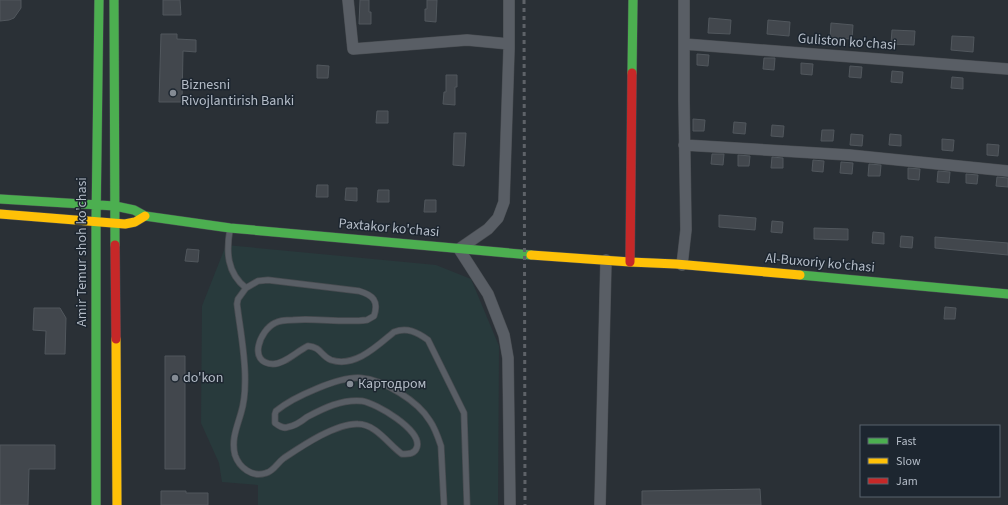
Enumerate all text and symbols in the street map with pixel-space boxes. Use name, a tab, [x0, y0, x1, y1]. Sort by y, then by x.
street label: Guliston ko'chasi	[797, 29, 897, 55]
place label: Biznesni Rivojlantirish Banki	[181, 75, 294, 111]
marker: Biznesni Rivojlantirish Banki	[168, 88, 178, 98]
street label: Amir Temur shoh ko'chasi	[72, 177, 92, 327]
street label: Paxtakor ko'chasi	[338, 214, 440, 242]
street label: Al-Buxoriy ko'chasi	[764, 248, 876, 278]
place label: do'kon	[183, 368, 223, 388]
marker: do'kon	[170, 373, 180, 383]
place label: Картодром	[358, 374, 426, 394]
marker: Картодром	[345, 379, 355, 389]
legend	[860, 425, 1000, 497]
text: Fast	[896, 433, 916, 450]
text: Slow	[896, 453, 921, 470]
text: Jam	[896, 473, 918, 490]

